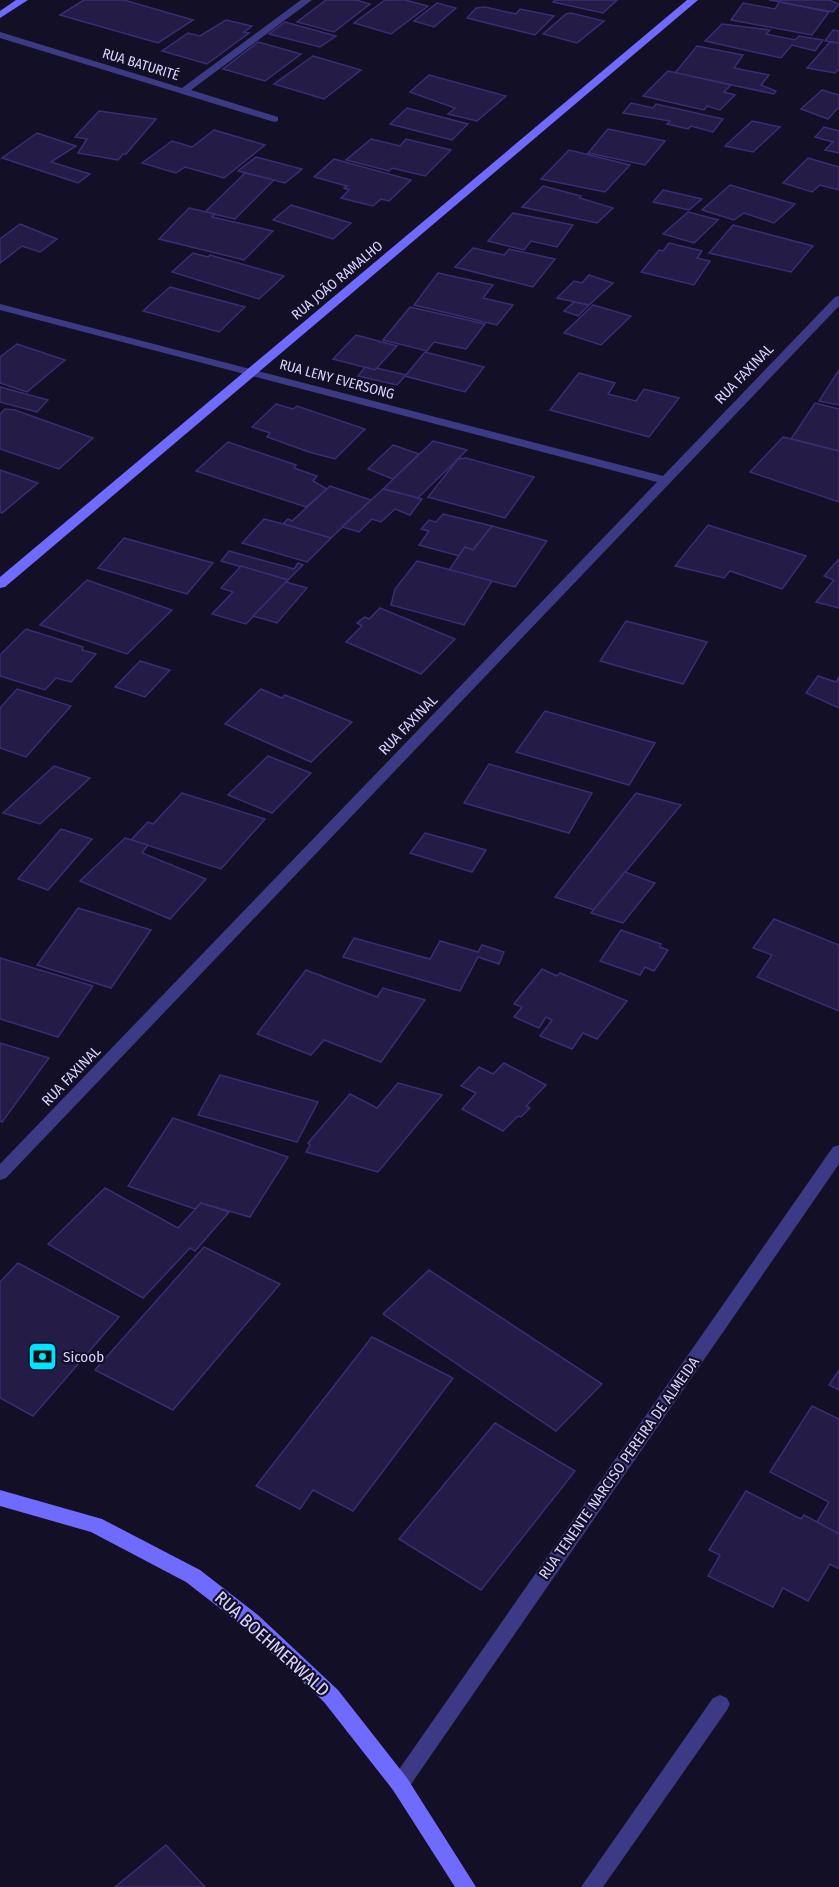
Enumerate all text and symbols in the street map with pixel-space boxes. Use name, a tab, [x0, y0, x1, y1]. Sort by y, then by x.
street label: RUA BATURITÉ	[100, 44, 182, 84]
street label: RUA JOÃO RAMALHO	[288, 237, 387, 323]
street label: RUA FAXINAL	[711, 340, 777, 408]
street label: RUA LENY EVERSONG	[278, 356, 396, 403]
street label: RUA FAXINAL	[375, 691, 441, 759]
street label: RUA FAXINAL	[38, 1042, 104, 1110]
bank icon: Sicoob	[26, 1341, 58, 1373]
place label: Sicoob	[63, 1348, 104, 1366]
street label: RUA TENENTE NARCISO PEREIRA DE ALMEIDA	[535, 1353, 703, 1583]
street label: RUA BOEHMERWALD	[210, 1587, 334, 1701]

